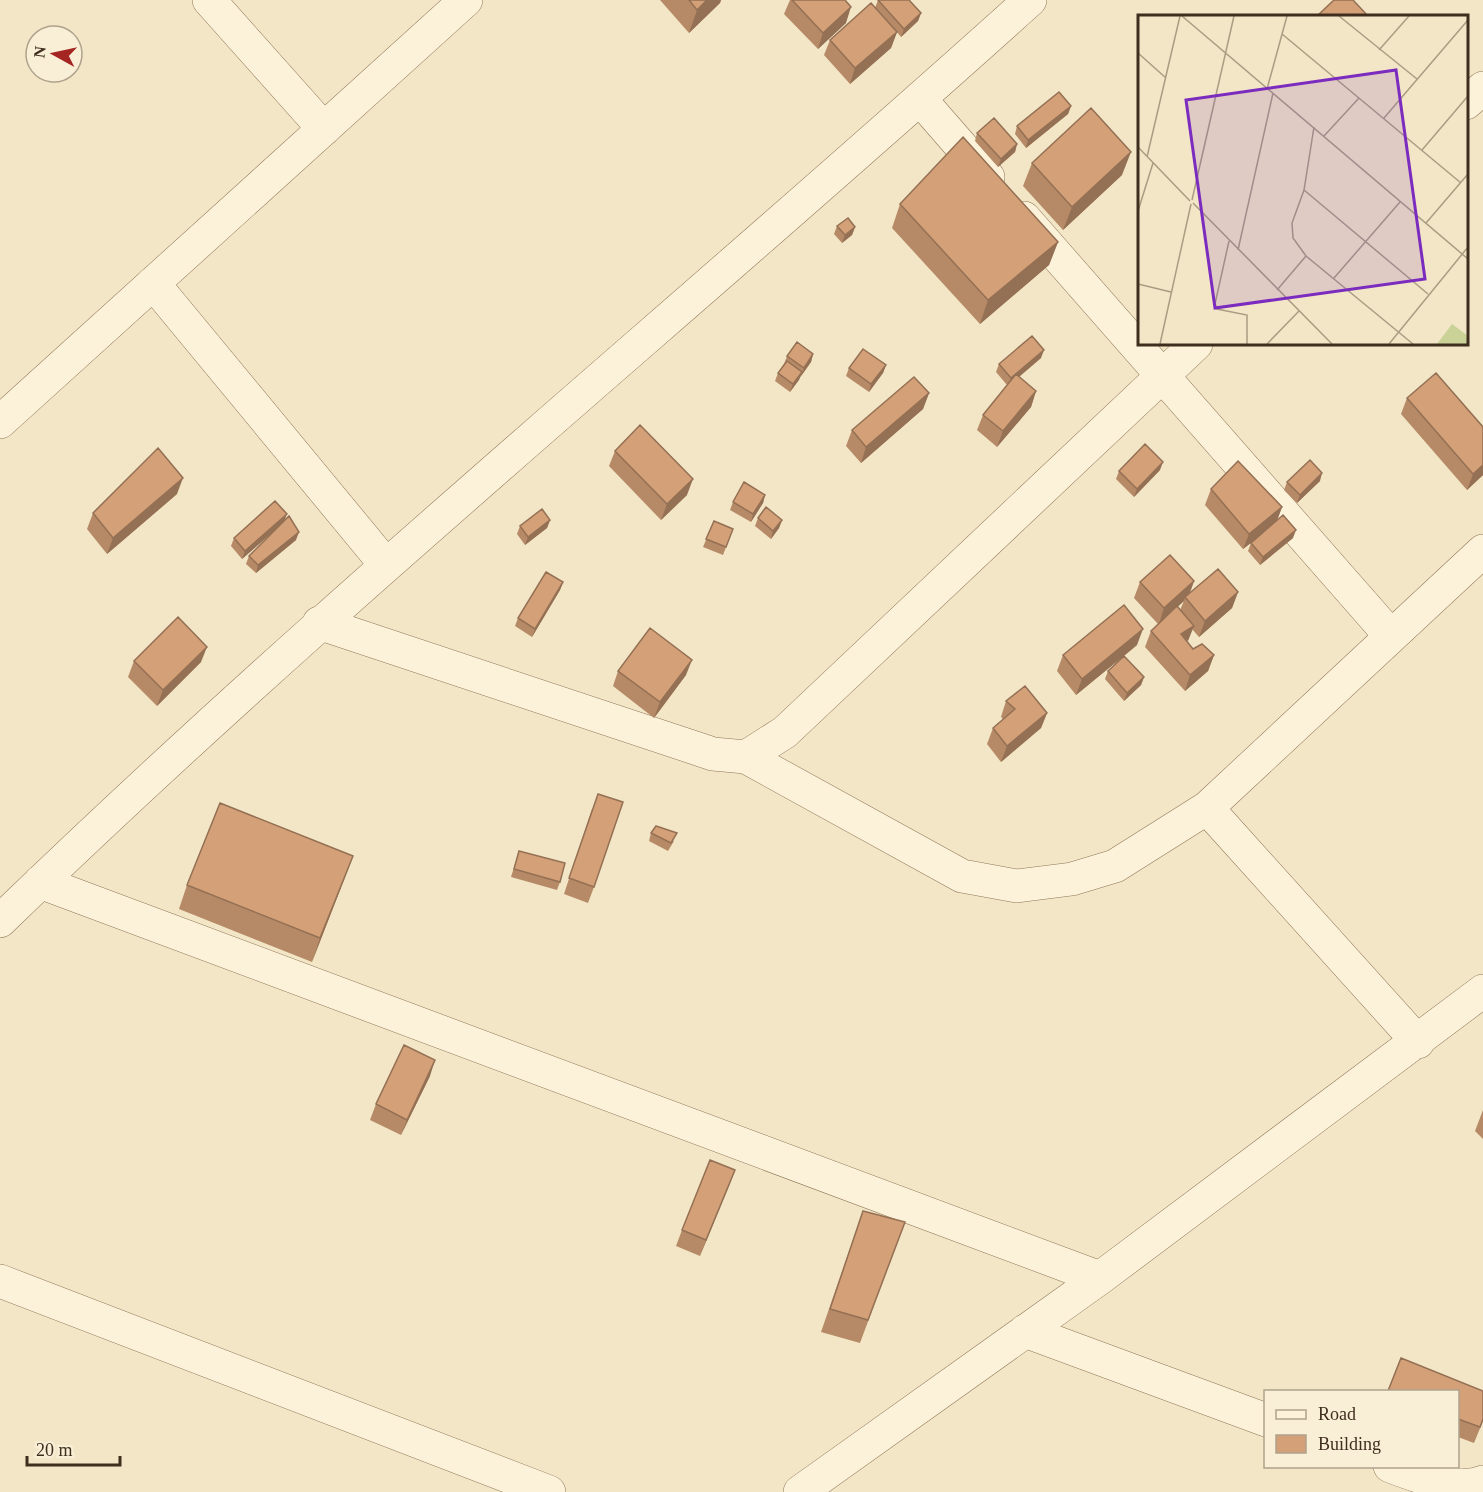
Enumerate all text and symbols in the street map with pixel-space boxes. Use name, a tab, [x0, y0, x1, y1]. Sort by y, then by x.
inset map	[1138, 15, 1468, 345]
north arrow	[24, 24, 84, 84]
text: N	[30, 45, 49, 59]
legend	[1264, 1390, 1459, 1468]
text: Road	[1318, 1404, 1356, 1424]
scale bar	[27, 1429, 120, 1467]
text: Building	[1318, 1434, 1381, 1454]
text: 20 m	[36, 1440, 73, 1460]

